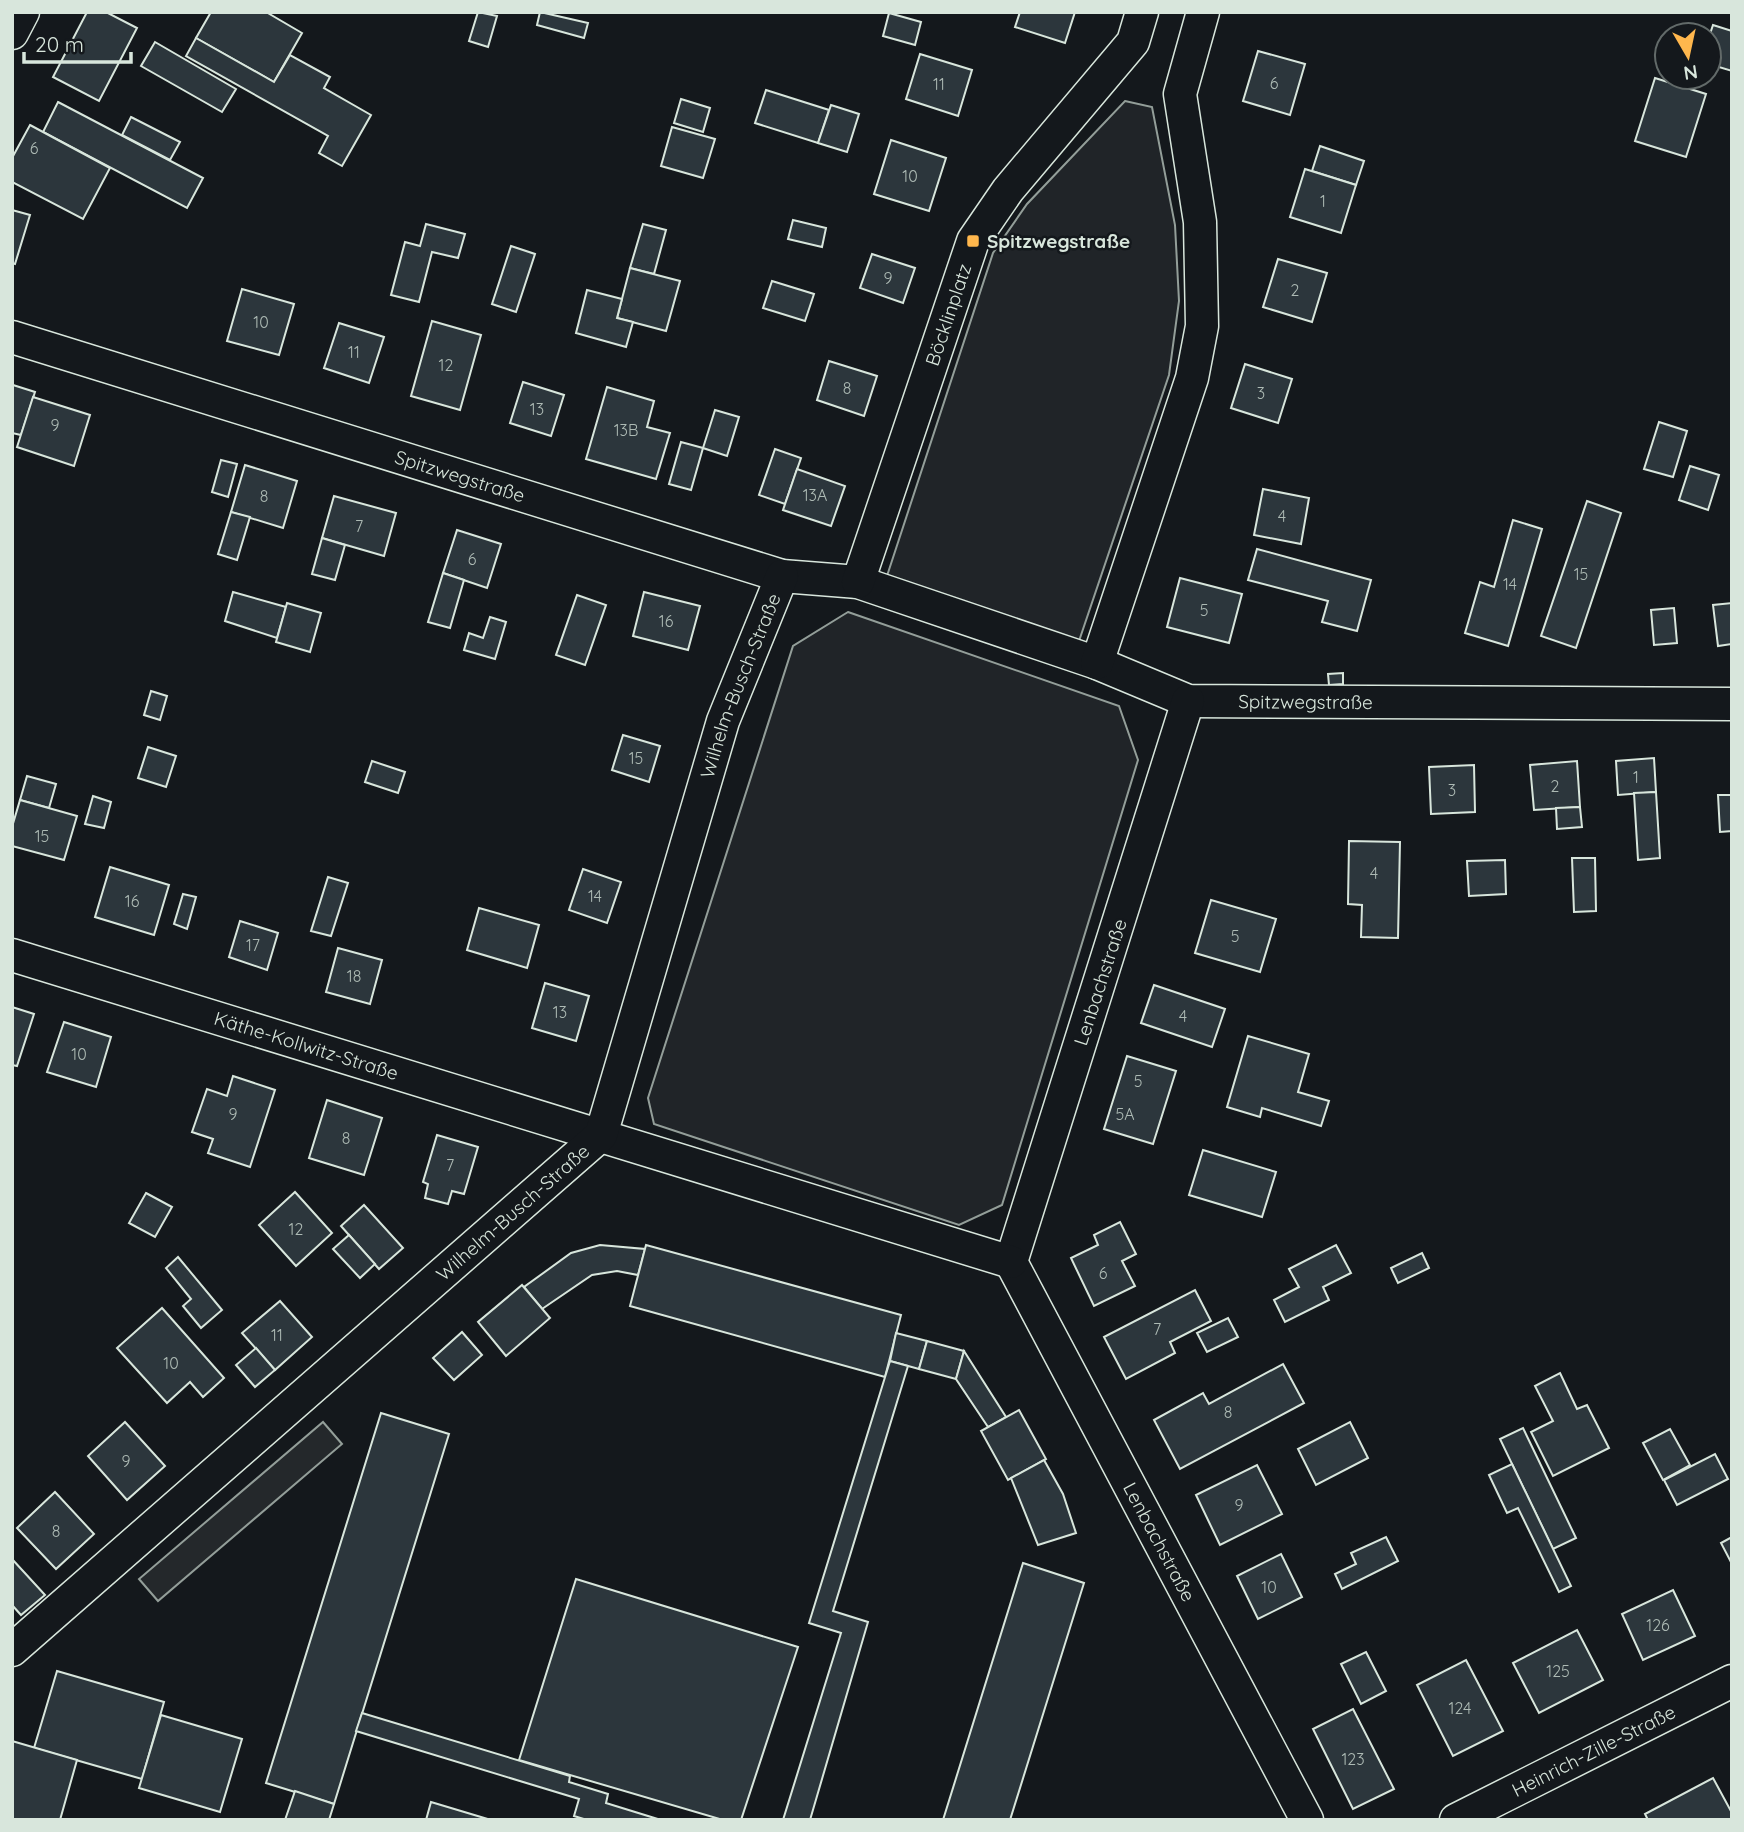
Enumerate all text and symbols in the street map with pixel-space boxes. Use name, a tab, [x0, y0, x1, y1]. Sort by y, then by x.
scale bar	[24, 21, 131, 65]
north arrow	[1653, 21, 1723, 91]
text: 20 m	[35, 31, 84, 57]
text: N	[1682, 60, 1699, 86]
house number: 6	[1270, 73, 1279, 93]
house number: 11	[933, 74, 945, 94]
house number: 6	[30, 138, 39, 158]
house number: 10	[902, 166, 918, 186]
house number: 1	[1320, 191, 1326, 211]
place label: Spitzwegstraße	[987, 229, 1130, 253]
marker: Spitzwegstraße	[965, 233, 981, 249]
street label: Böcklinplatz	[920, 261, 976, 369]
house number: 9	[884, 268, 893, 288]
house number: 2	[1291, 280, 1300, 300]
house number: 10	[253, 312, 269, 332]
house number: 11	[348, 342, 360, 362]
house number: 12	[439, 355, 454, 375]
house number: 8	[843, 378, 851, 398]
house number: 3	[1257, 383, 1265, 403]
house number: 13	[530, 399, 544, 419]
house number: 9	[51, 415, 60, 435]
house number: 13B	[614, 420, 638, 440]
street label: Spitzwegstraße	[392, 445, 528, 507]
house number: 13A	[803, 485, 827, 505]
house number: 8	[260, 486, 268, 506]
house number: 4	[1278, 506, 1286, 526]
house number: 7	[355, 516, 363, 536]
house number: 6	[468, 549, 477, 569]
house number: 15	[1574, 564, 1588, 584]
house number: 14	[1503, 574, 1517, 594]
street label: Wilhelm-Busch-Straße	[695, 590, 786, 781]
house number: 5	[1200, 600, 1208, 620]
house number: 16	[659, 611, 674, 631]
street label: Spitzwegstraße	[1238, 689, 1373, 714]
house number: 15	[629, 748, 643, 768]
house number: 1	[1633, 767, 1639, 787]
house number: 2	[1551, 776, 1560, 796]
house number: 3	[1448, 780, 1456, 800]
house number: 15	[35, 826, 49, 846]
house number: 4	[1370, 863, 1378, 883]
house number: 14	[588, 886, 602, 906]
house number: 16	[125, 891, 140, 911]
street label: Lenbachstraße	[1068, 916, 1132, 1048]
house number: 5	[1231, 926, 1239, 946]
house number: 17	[246, 935, 260, 955]
house number: 18	[347, 966, 361, 986]
house number: 13	[553, 1002, 567, 1022]
street label: Käthe-Kollwitz-Straße	[211, 1006, 401, 1085]
house number: 4	[1179, 1006, 1187, 1026]
house number: 10	[71, 1044, 87, 1064]
house number: 5	[1134, 1071, 1142, 1091]
house number: 9	[229, 1104, 238, 1124]
house number: 5A	[1115, 1104, 1135, 1124]
house number: 8	[342, 1128, 350, 1148]
street label: Wilhelm-Busch-Straße	[431, 1139, 594, 1286]
house number: 7	[446, 1155, 454, 1175]
house number: 12	[289, 1219, 304, 1239]
house number: 6	[1099, 1263, 1108, 1283]
house number: 7	[1153, 1319, 1161, 1339]
house number: 11	[271, 1325, 283, 1345]
house number: 10	[163, 1353, 179, 1373]
house number: 8	[1224, 1402, 1232, 1422]
house number: 9	[122, 1451, 131, 1471]
street label: Lenbachstraße	[1118, 1478, 1201, 1606]
house number: 9	[1235, 1495, 1244, 1515]
house number: 8	[52, 1521, 60, 1541]
house number: 10	[1261, 1577, 1277, 1597]
house number: 126	[1646, 1615, 1670, 1635]
house number: 125	[1546, 1661, 1570, 1681]
house number: 124	[1449, 1698, 1471, 1718]
street label: Heinrich-Zille-Straße	[1508, 1700, 1679, 1802]
house number: 123	[1341, 1749, 1365, 1769]

